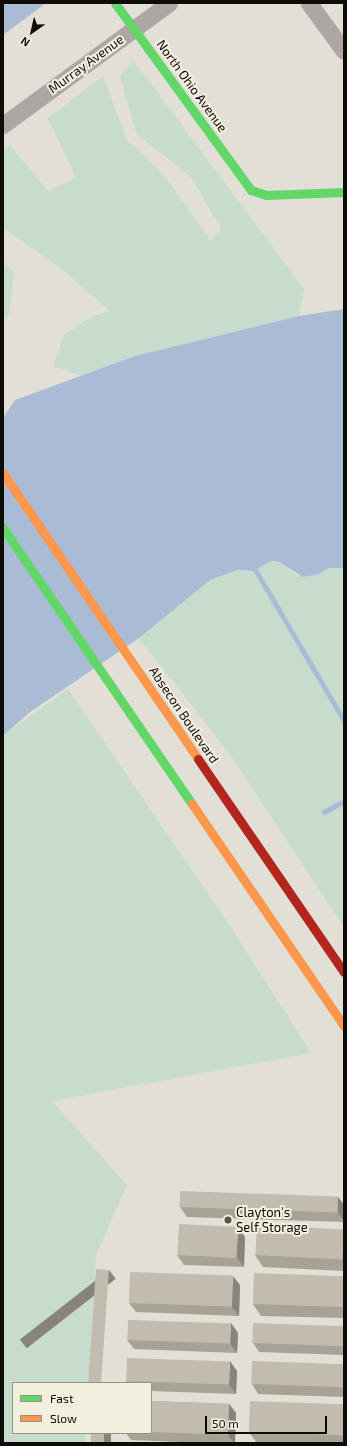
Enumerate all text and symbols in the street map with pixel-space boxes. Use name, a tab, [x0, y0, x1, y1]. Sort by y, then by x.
north arrow	[12, 12, 52, 52]
street label: Murray Avenue	[45, 31, 127, 97]
text: N	[18, 35, 32, 50]
street label: North Ohio Avenue	[153, 37, 231, 135]
street label: Absecon Boulevard	[146, 664, 222, 766]
place label: Clayton's Self Storage	[236, 1205, 308, 1236]
marker: Clayton's Self Storage	[223, 1215, 233, 1225]
legend	[12, 1382, 152, 1434]
text: Fast	[50, 1391, 73, 1405]
scale bar	[207, 1408, 329, 1434]
text: Slow	[50, 1411, 77, 1425]
text: 50 m	[212, 1416, 239, 1430]

